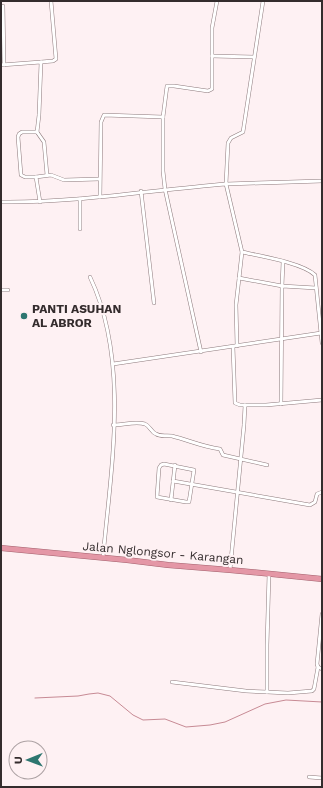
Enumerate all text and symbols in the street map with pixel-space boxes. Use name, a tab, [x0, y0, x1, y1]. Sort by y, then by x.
place label: PANTI ASUHAN AL ABROR	[32, 302, 121, 330]
marker: PANTI ASUHAN AL ABROR	[19, 311, 29, 321]
street label: Jalan Nglongsor - Karangan	[82, 539, 244, 567]
north arrow	[8, 740, 48, 780]
text: U	[12, 756, 25, 764]

